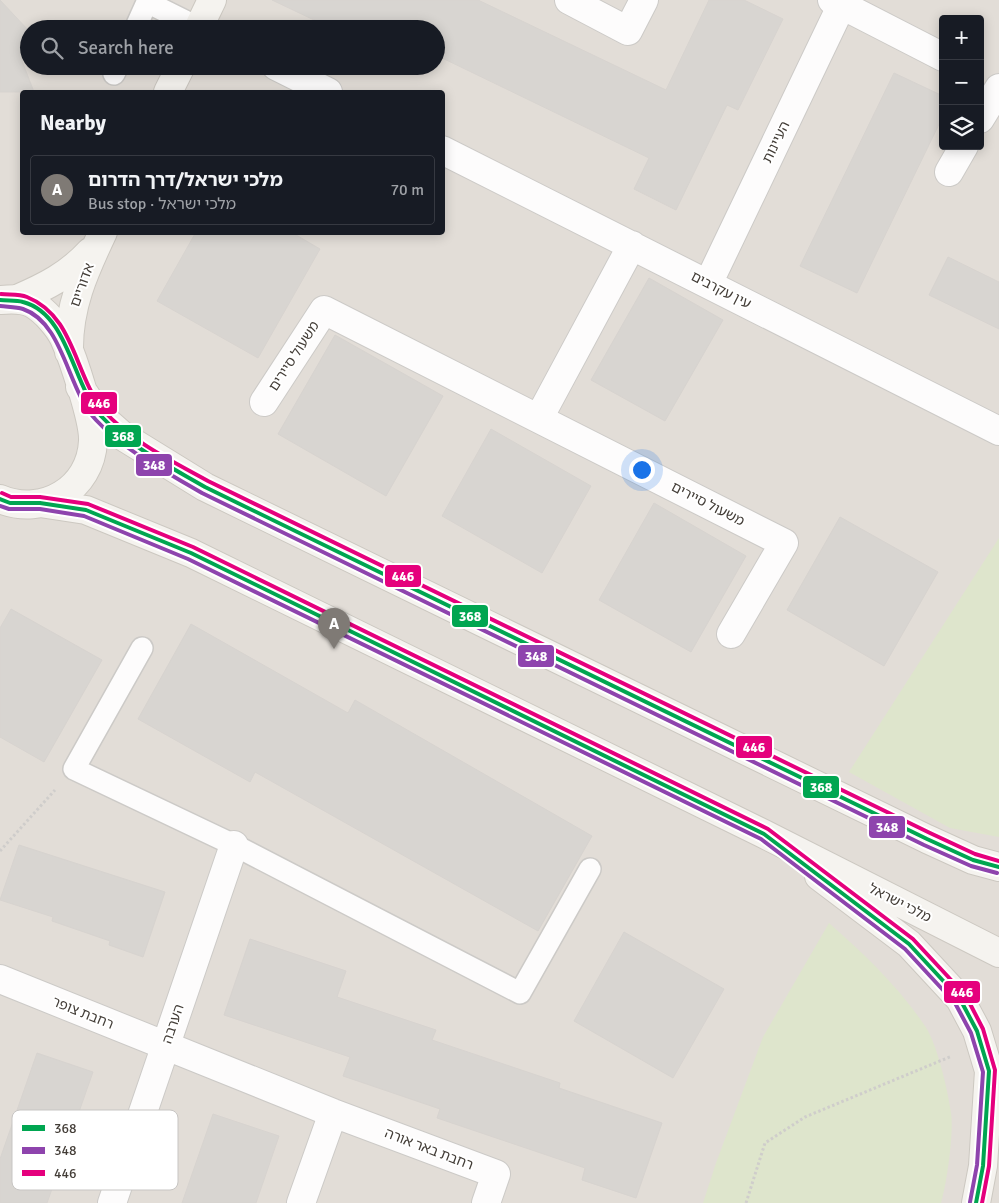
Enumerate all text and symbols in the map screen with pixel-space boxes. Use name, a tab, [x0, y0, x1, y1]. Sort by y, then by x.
map controls	[939, 15, 984, 150]
button: +	[939, 15, 984, 60]
search box	[20, 20, 445, 75]
icon: search	[38, 34, 66, 62]
text: Search here	[78, 36, 174, 60]
button: −	[939, 60, 984, 105]
button: layers	[939, 105, 984, 150]
text: Nearby	[40, 110, 106, 136]
street label: העיינות	[759, 118, 793, 166]
text: מלכי ישראל/דרך הדרום	[88, 168, 283, 192]
text: A	[52, 180, 62, 200]
text: 70 m	[390, 180, 424, 200]
text: Bus stop · מלכי ישראל	[88, 194, 236, 214]
street label: אדוריים	[66, 261, 98, 309]
street label: עין עקרבים	[688, 268, 754, 312]
street label: משעול סיירים	[265, 318, 323, 394]
line badge: 446	[80, 391, 118, 415]
text: 446	[88, 395, 111, 412]
line badge: 368	[104, 424, 142, 448]
text: 368	[112, 428, 135, 445]
line badge: 348	[135, 453, 173, 477]
text: 348	[143, 457, 166, 474]
your location	[629, 457, 655, 483]
street label: משעול סיירים	[669, 478, 747, 530]
line badge: 446	[384, 564, 422, 588]
text: 446	[392, 568, 415, 585]
line badge: 368	[451, 604, 489, 628]
pin: A	[318, 608, 350, 649]
text: 368	[459, 608, 482, 625]
line badge: 348	[517, 644, 555, 668]
text: 348	[525, 648, 548, 665]
line badge: 446	[735, 735, 773, 759]
text: 446	[743, 739, 766, 756]
line badge: 368	[802, 775, 840, 799]
text: 368	[810, 779, 833, 796]
line badge: 348	[868, 815, 906, 839]
text: 348	[876, 819, 899, 836]
street label: מלכי ישראל	[866, 880, 934, 926]
line badge: 446	[943, 980, 981, 1004]
text: 446	[951, 984, 974, 1001]
street label: רחבת צופר	[50, 993, 116, 1033]
street label: הערבה	[158, 1002, 188, 1046]
legend	[12, 1110, 178, 1190]
text: 368	[54, 1120, 77, 1137]
street label: רחבת באר אורה	[382, 1124, 476, 1174]
text: 348	[54, 1142, 77, 1159]
text: 446	[54, 1165, 77, 1182]

